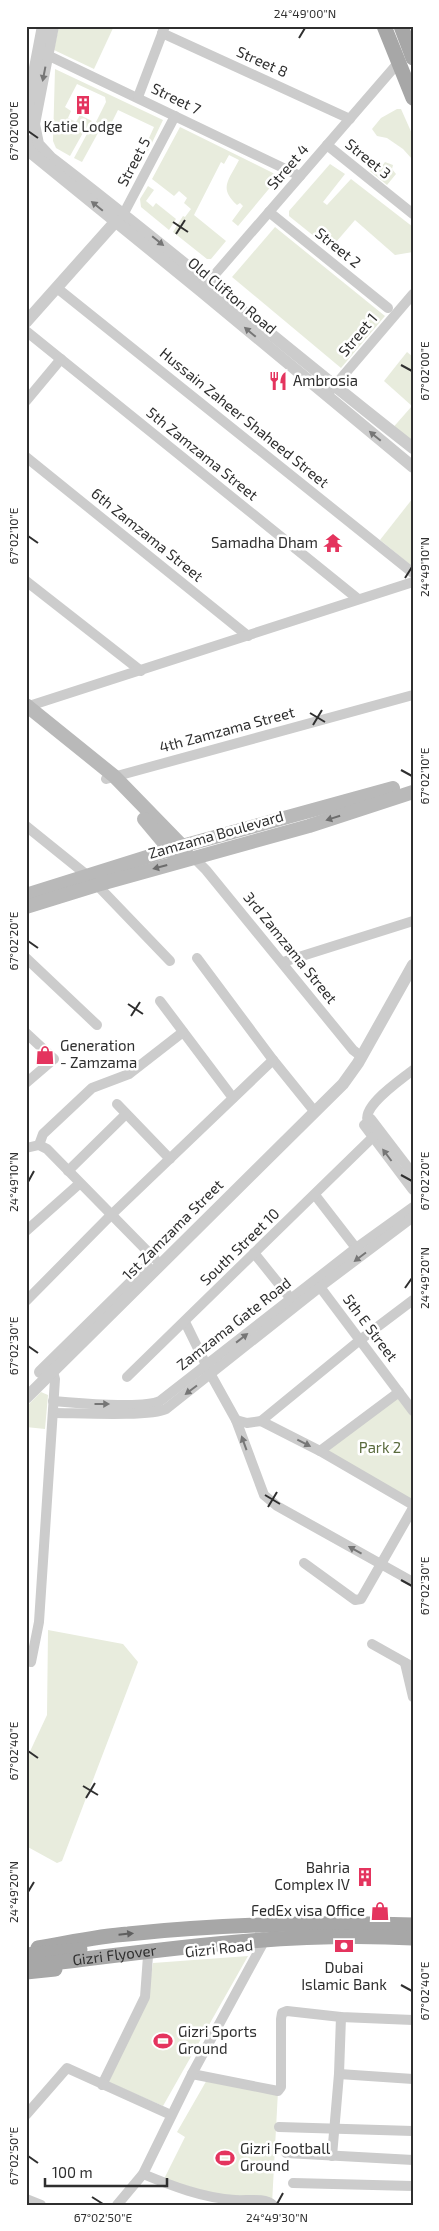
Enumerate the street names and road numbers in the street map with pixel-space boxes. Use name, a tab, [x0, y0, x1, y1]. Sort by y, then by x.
street label: Street 8	[234, 42, 291, 80]
street label: Street 7	[149, 78, 204, 118]
street label: Street 5	[113, 134, 154, 189]
street label: Street 3	[342, 134, 395, 182]
street label: Street 4	[263, 140, 312, 193]
street label: Street 2	[312, 223, 365, 271]
street label: Old Clifton Road	[185, 253, 280, 337]
street label: Street 1	[334, 309, 381, 360]
street label: Hussain Zaheer Shaheed Street	[156, 343, 333, 491]
street label: 5th Zamzama Street	[143, 403, 262, 504]
street label: 6th Zamzama Street	[88, 484, 207, 585]
street label: 4th Zamzama Street	[157, 702, 297, 756]
street label: Zamzama Boulevard	[146, 806, 285, 862]
street label: 3rd Zamzama Street	[240, 888, 341, 1007]
street label: 1st Zamzama Street	[118, 1175, 227, 1283]
street label: South Street 10	[196, 1204, 283, 1289]
street label: Zamzama Gate Road	[173, 1273, 294, 1373]
street label: 5th E Street	[340, 1290, 402, 1365]
street label: Gizri Road	[184, 1935, 254, 1961]
street label: Gizri Flyover	[71, 1940, 157, 1969]

